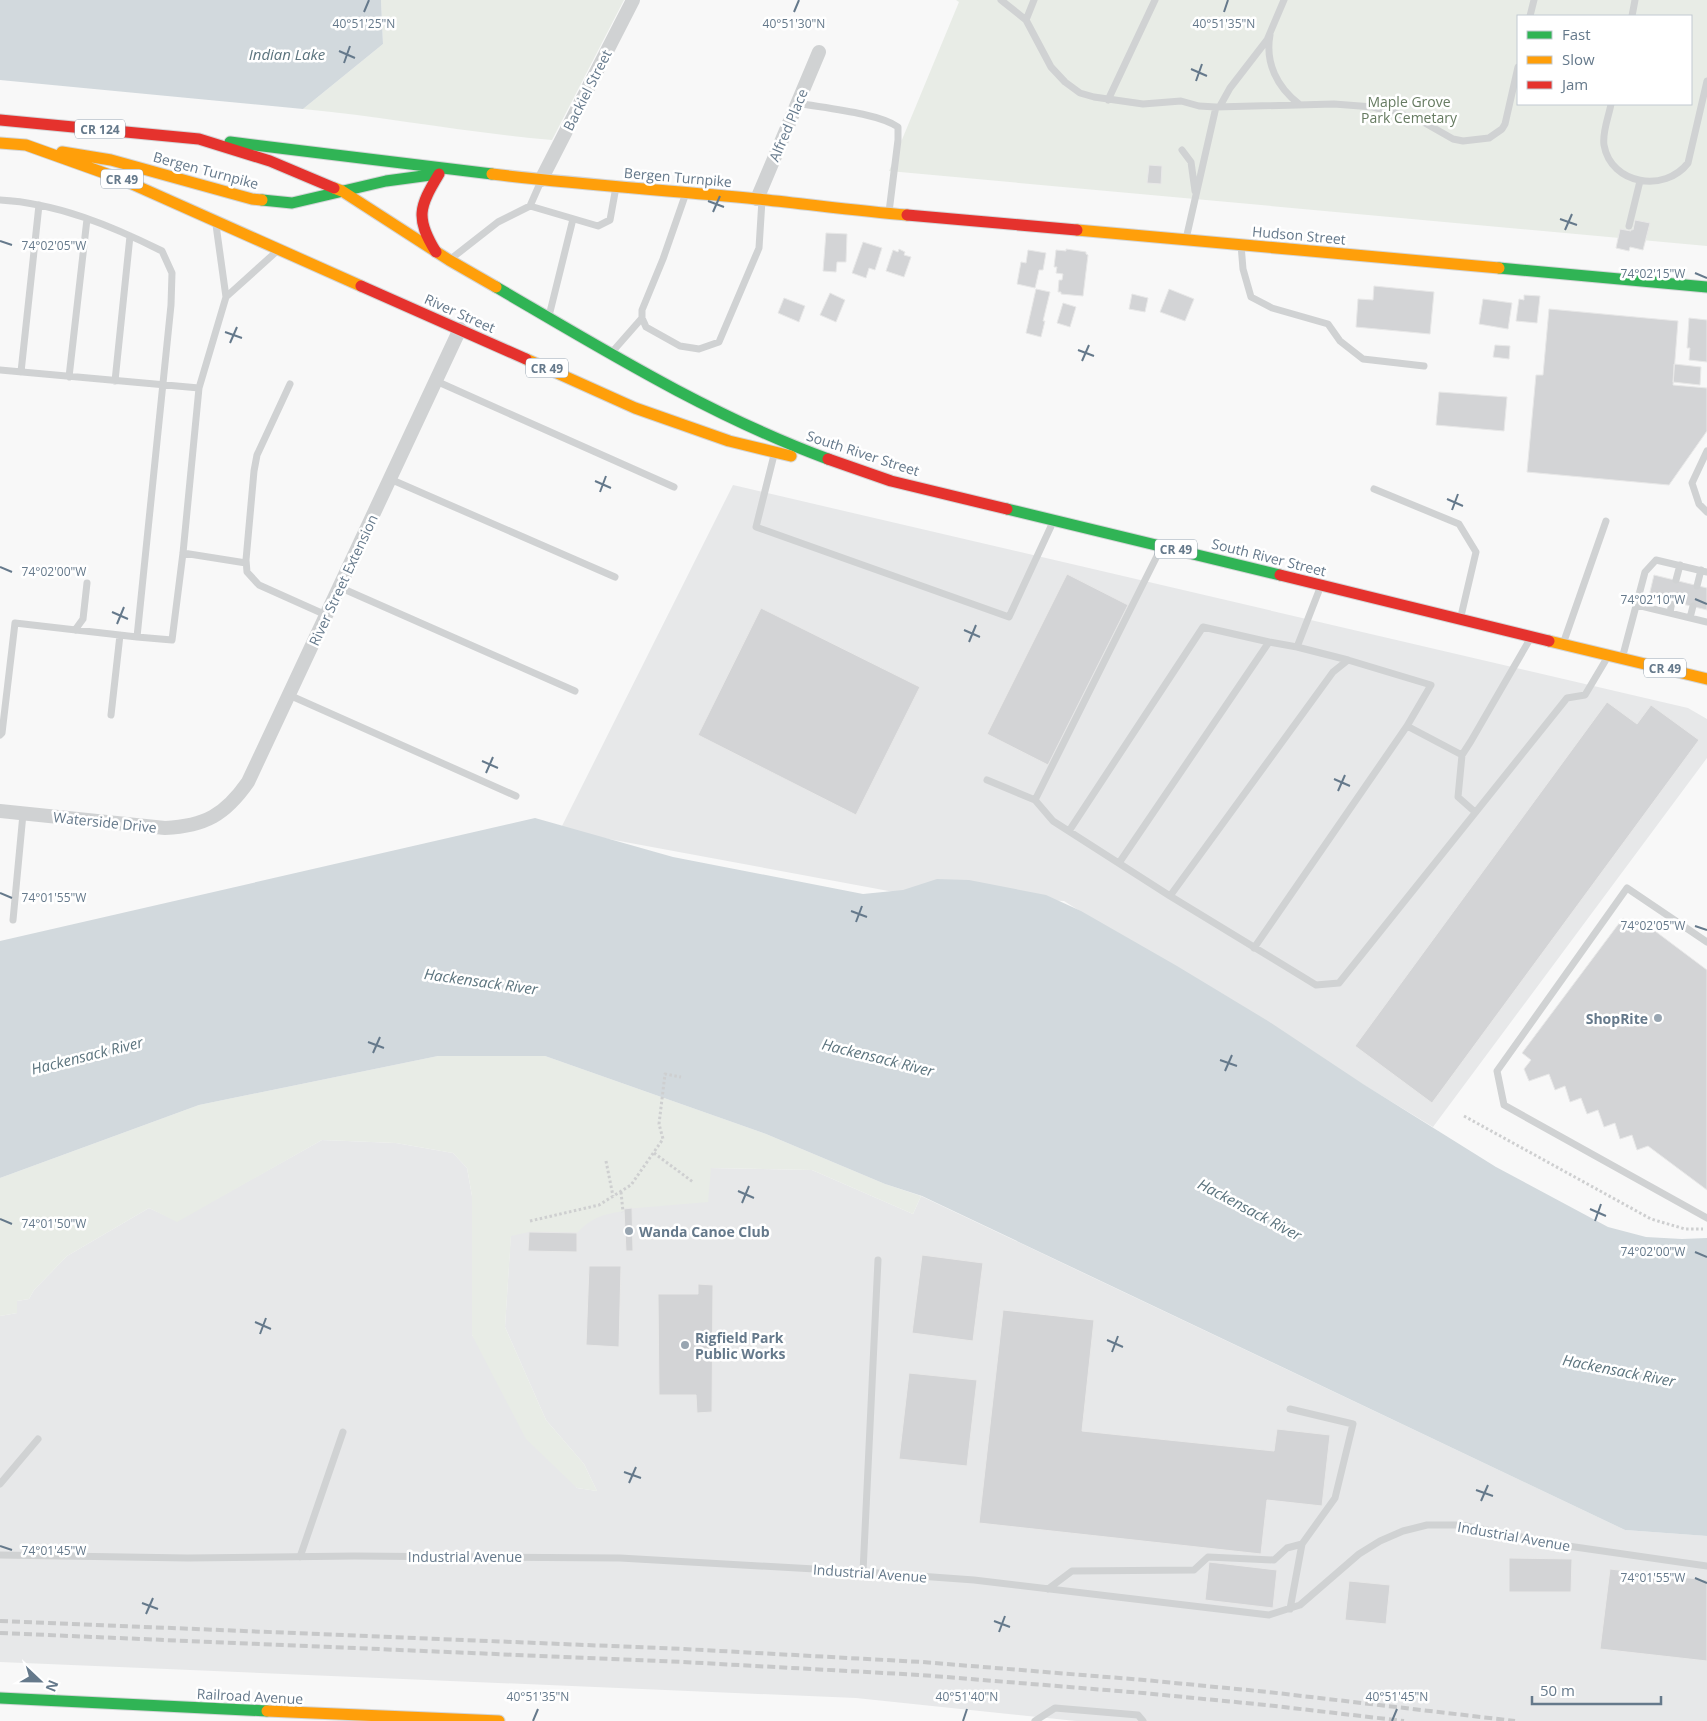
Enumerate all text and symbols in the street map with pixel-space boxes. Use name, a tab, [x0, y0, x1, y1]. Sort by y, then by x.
text: 40°51'25"N	[333, 15, 395, 32]
text: 40°51'30"N	[763, 15, 825, 32]
text: 40°51'35"N	[1193, 15, 1255, 32]
legend	[1517, 15, 1692, 105]
text: Fast	[1562, 24, 1591, 44]
water label: Indian Lake	[249, 44, 326, 64]
street label: Backiel Street	[558, 46, 616, 134]
text: Slow	[1562, 49, 1595, 69]
text: Jam	[1560, 74, 1588, 94]
street label: Alfred Place	[764, 86, 812, 164]
park label: Maple Grove Park Cemetary	[1361, 92, 1458, 127]
road number: CR 124	[75, 120, 125, 138]
street label: Bergen Turnpike	[151, 147, 261, 193]
street label: Bergen Turnpike	[623, 163, 733, 191]
road number: CR 49	[101, 170, 143, 188]
street label: Hudson Street	[1251, 221, 1347, 249]
text: 74°02'05"W	[22, 237, 86, 254]
text: 74°02'15"W	[1621, 265, 1685, 282]
street label: River Street	[422, 289, 498, 337]
road number: CR 49	[526, 358, 568, 378]
street label: South River Street	[804, 426, 922, 480]
street label: River Street Extension	[304, 511, 382, 649]
street label: South River Street	[1210, 534, 1328, 580]
road number: CR 49	[1155, 540, 1197, 558]
text: 74°02'00"W	[22, 563, 86, 580]
text: 74°02'10"W	[1621, 591, 1685, 608]
road number: CR 49	[1644, 658, 1686, 678]
street label: Waterside Drive	[52, 807, 158, 837]
text: 74°01'55"W	[22, 889, 86, 906]
text: 74°02'05"W	[1621, 917, 1685, 934]
water label: Hackensack River	[423, 963, 540, 999]
place label: ShopRite	[1586, 1009, 1648, 1028]
marker: ShopRite	[1652, 1012, 1664, 1024]
water label: Hackensack River	[29, 1031, 146, 1079]
water label: Hackensack River	[820, 1033, 937, 1081]
water label: Hackensack River	[1195, 1173, 1306, 1245]
text: 74°01'50"W	[22, 1215, 86, 1232]
place label: Wanda Canoe Club	[639, 1222, 770, 1241]
marker: Wanda Canoe Club	[623, 1225, 635, 1237]
text: 74°02'00"W	[1621, 1243, 1685, 1260]
place label: Rigfield Park Public Works	[695, 1328, 785, 1363]
marker: Rigfield Park Public Works	[679, 1339, 691, 1351]
water label: Hackensack River	[1561, 1349, 1678, 1391]
street label: Industrial Avenue	[1456, 1517, 1572, 1555]
text: 74°01'45"W	[22, 1542, 86, 1559]
street label: Industrial Avenue	[408, 1547, 522, 1566]
street label: Industrial Avenue	[812, 1560, 928, 1586]
text: 74°01'55"W	[1621, 1569, 1685, 1586]
north arrow	[15, 1656, 65, 1706]
scale bar	[1532, 1674, 1661, 1706]
text: N	[42, 1677, 63, 1695]
text: 50 m	[1540, 1680, 1575, 1700]
street label: Railroad Avenue	[196, 1684, 304, 1708]
text: 40°51'35"N	[507, 1688, 569, 1705]
text: 40°51'40"N	[936, 1688, 998, 1705]
text: 40°51'45"N	[1366, 1688, 1428, 1705]

